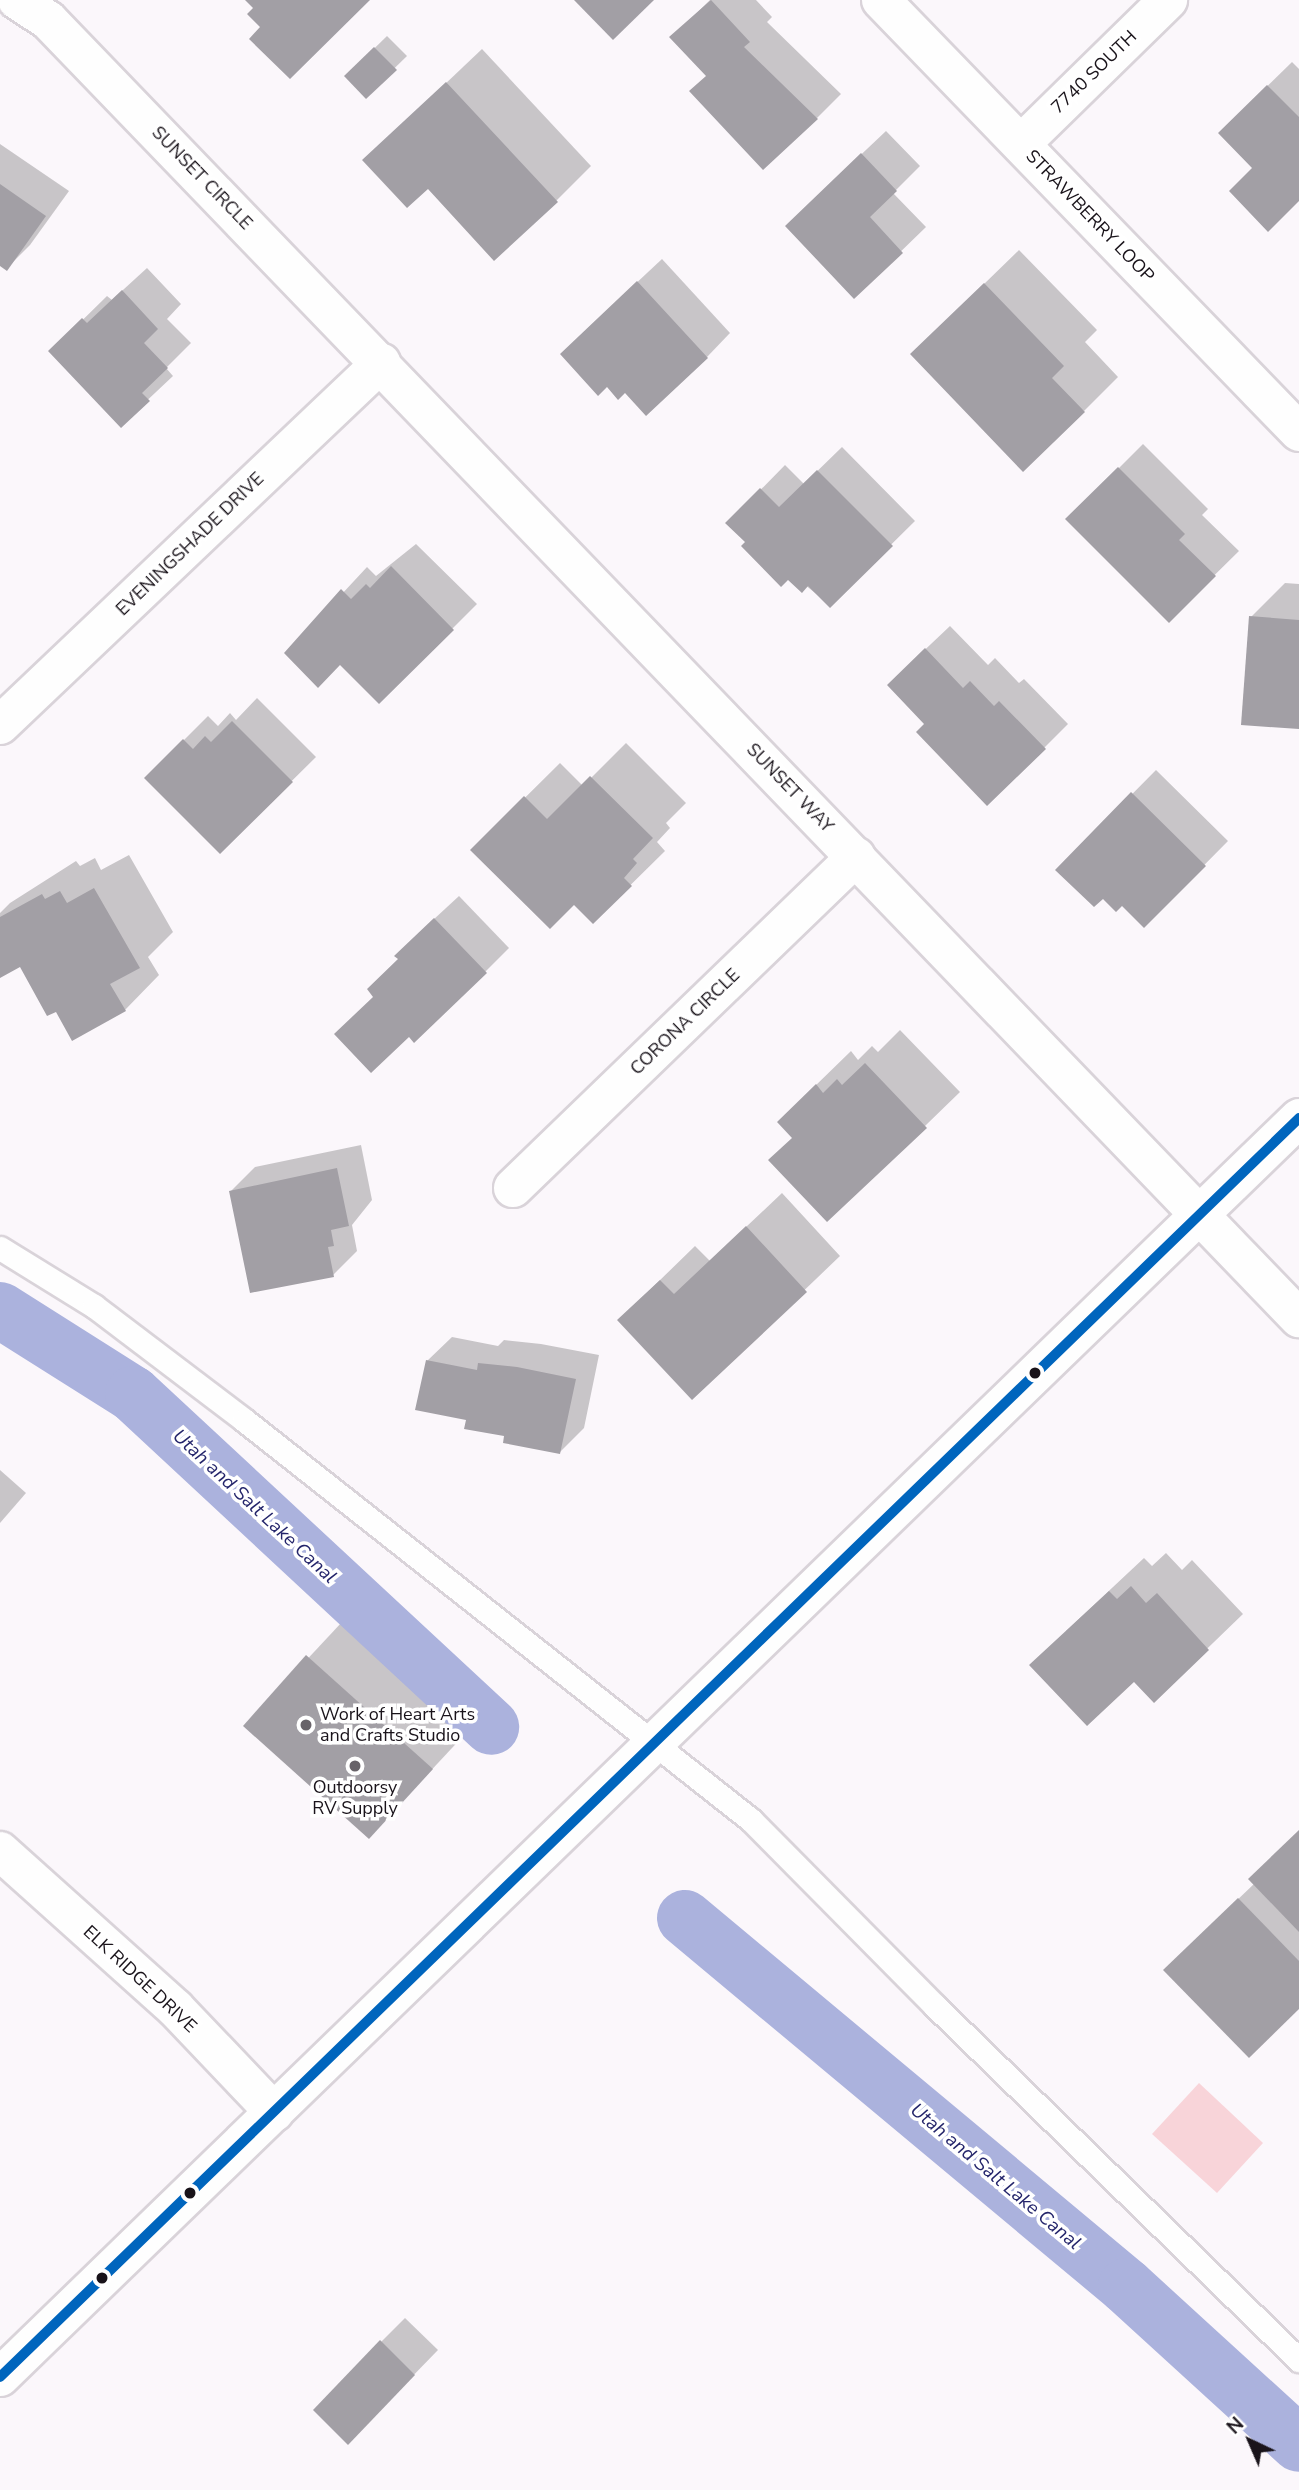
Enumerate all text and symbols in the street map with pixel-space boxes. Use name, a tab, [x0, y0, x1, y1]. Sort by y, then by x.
street label: 7740 SOUTH	[1047, 26, 1141, 118]
street label: SUNSET CIRCLE	[147, 122, 257, 234]
street label: STRAWBERRY LOOP	[1021, 145, 1159, 287]
street label: EVENINGSHADE DRIVE	[112, 468, 268, 620]
street label: SUNSET WAY	[742, 739, 838, 837]
street label: CORONA CIRCLE	[626, 964, 744, 1080]
unlabelled marker	[1028, 1366, 1042, 1380]
water label: Utah and Salt Lake Canal	[167, 1425, 341, 1589]
place label: Work of Heart Arts and Crafts Studio	[320, 1704, 475, 1746]
marker: Work of Heart Arts and Crafts Studio	[298, 1717, 314, 1733]
marker: Outdoorsy RV Supply	[347, 1758, 363, 1774]
place label: Outdoorsy RV Supply	[312, 1777, 398, 1820]
street label: ELK RIDGE DRIVE	[79, 1921, 201, 2037]
water label: Utah and Salt Lake Canal	[905, 2099, 1085, 2255]
unlabelled marker	[183, 2186, 197, 2200]
unlabelled marker	[95, 2271, 109, 2285]
north arrow	[1215, 2406, 1285, 2476]
text: N	[1221, 2412, 1250, 2440]

